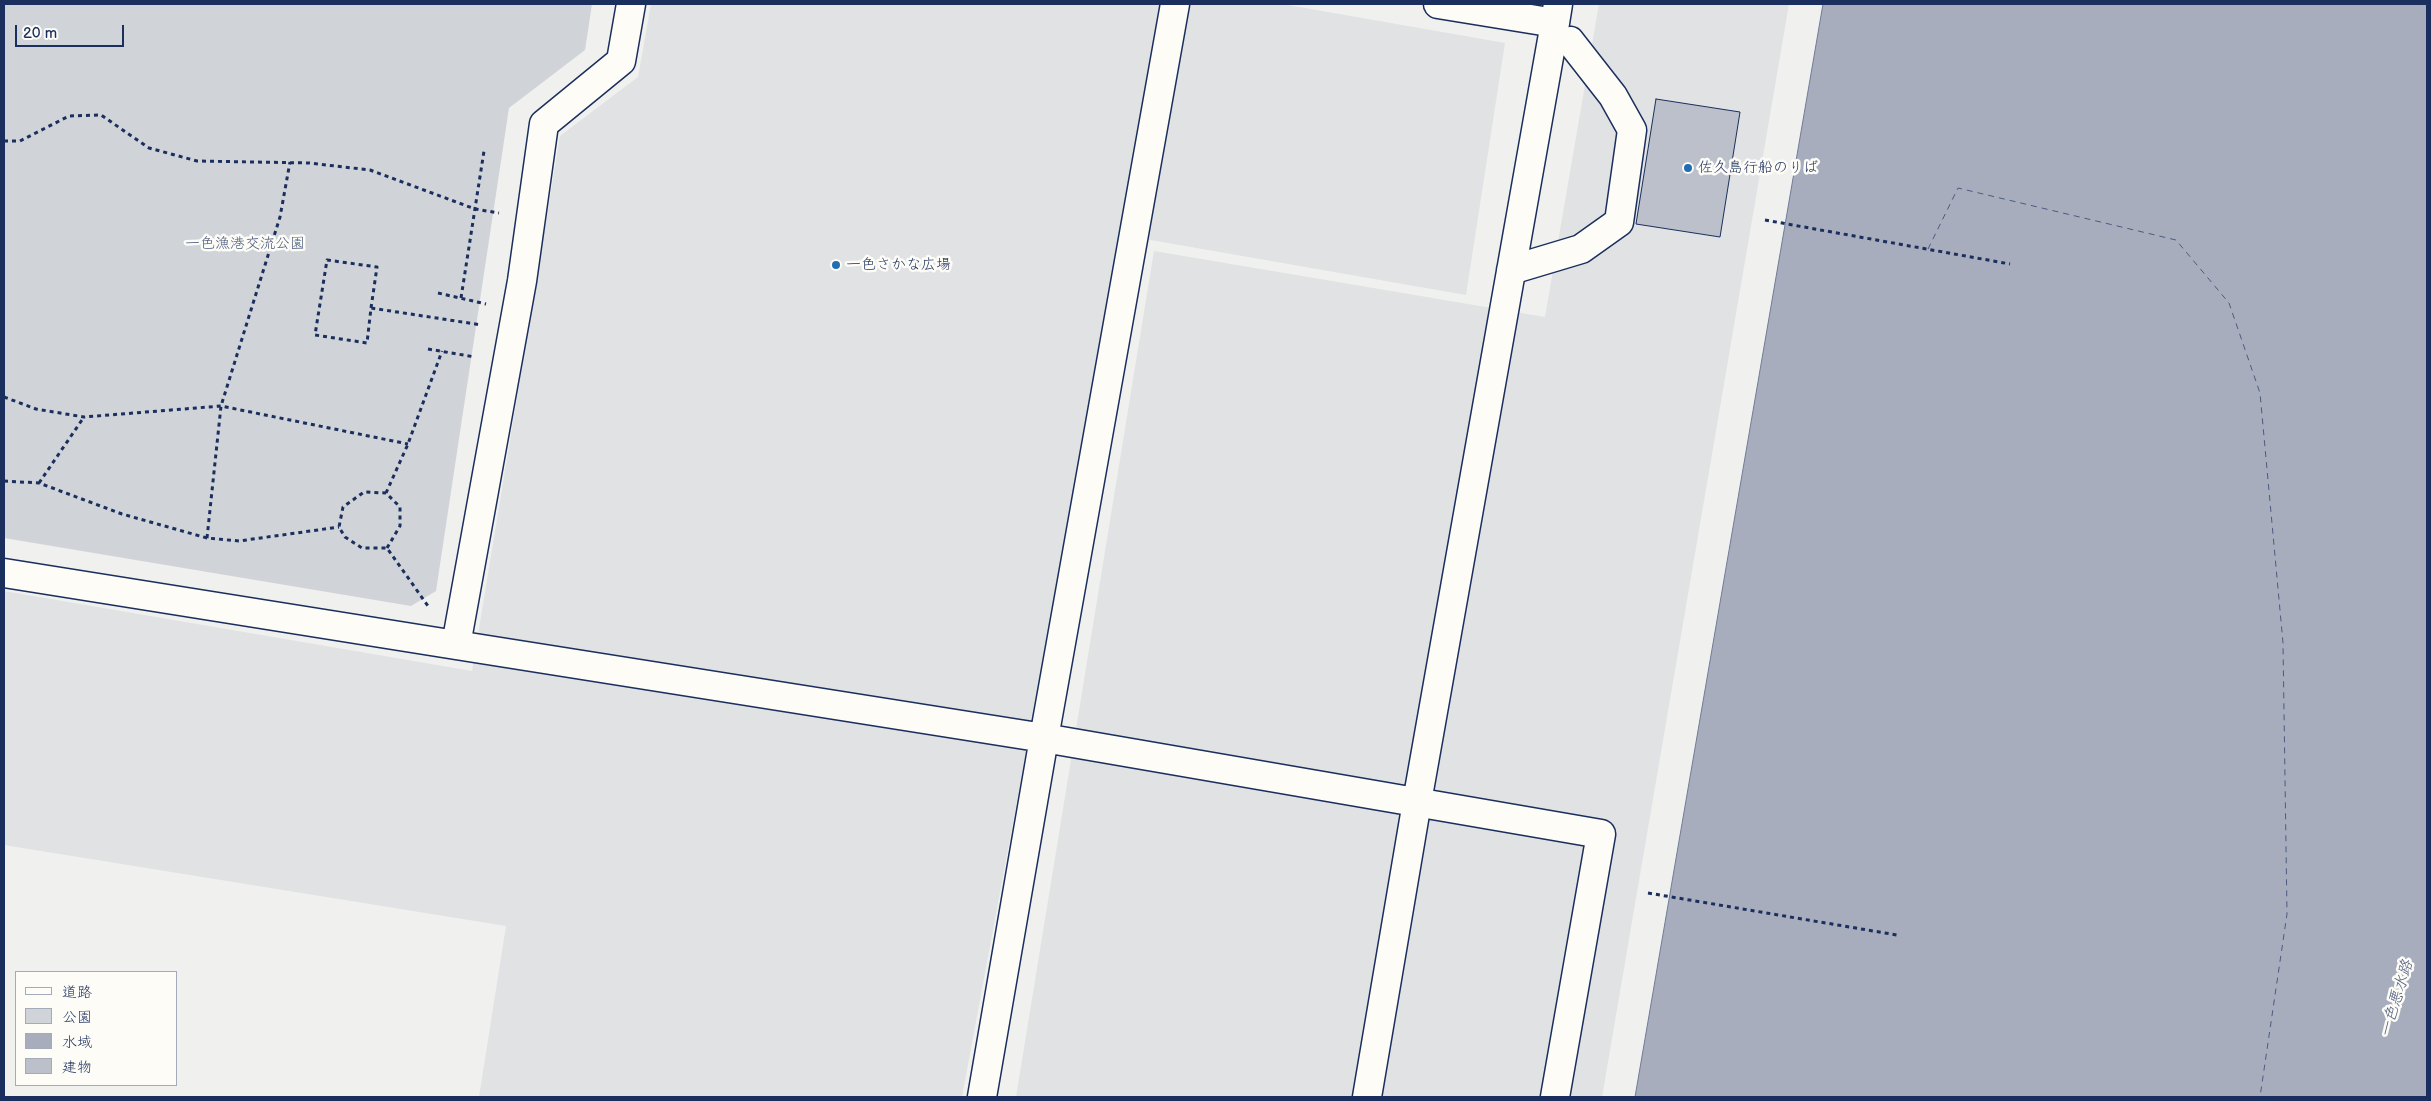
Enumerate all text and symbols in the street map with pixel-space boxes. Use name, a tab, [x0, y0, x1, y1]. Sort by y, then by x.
scale bar	[18, 15, 126, 47]
text: 20 m	[23, 24, 57, 43]
place label: 佐久島行船のりば	[1698, 159, 1818, 177]
marker: 佐久島行船のりば	[1682, 162, 1694, 174]
park label: 一色漁港交流公園	[185, 235, 305, 253]
place label: 一色さかな広場	[846, 256, 951, 274]
marker: 一色さかな広場	[830, 259, 842, 271]
water label: 一色悪水路	[2376, 958, 2418, 1040]
legend	[15, 971, 178, 1086]
text: 道路	[62, 983, 92, 1002]
text: 公園	[62, 1008, 92, 1027]
text: 水域	[62, 1033, 92, 1052]
text: 建物	[62, 1058, 92, 1077]

